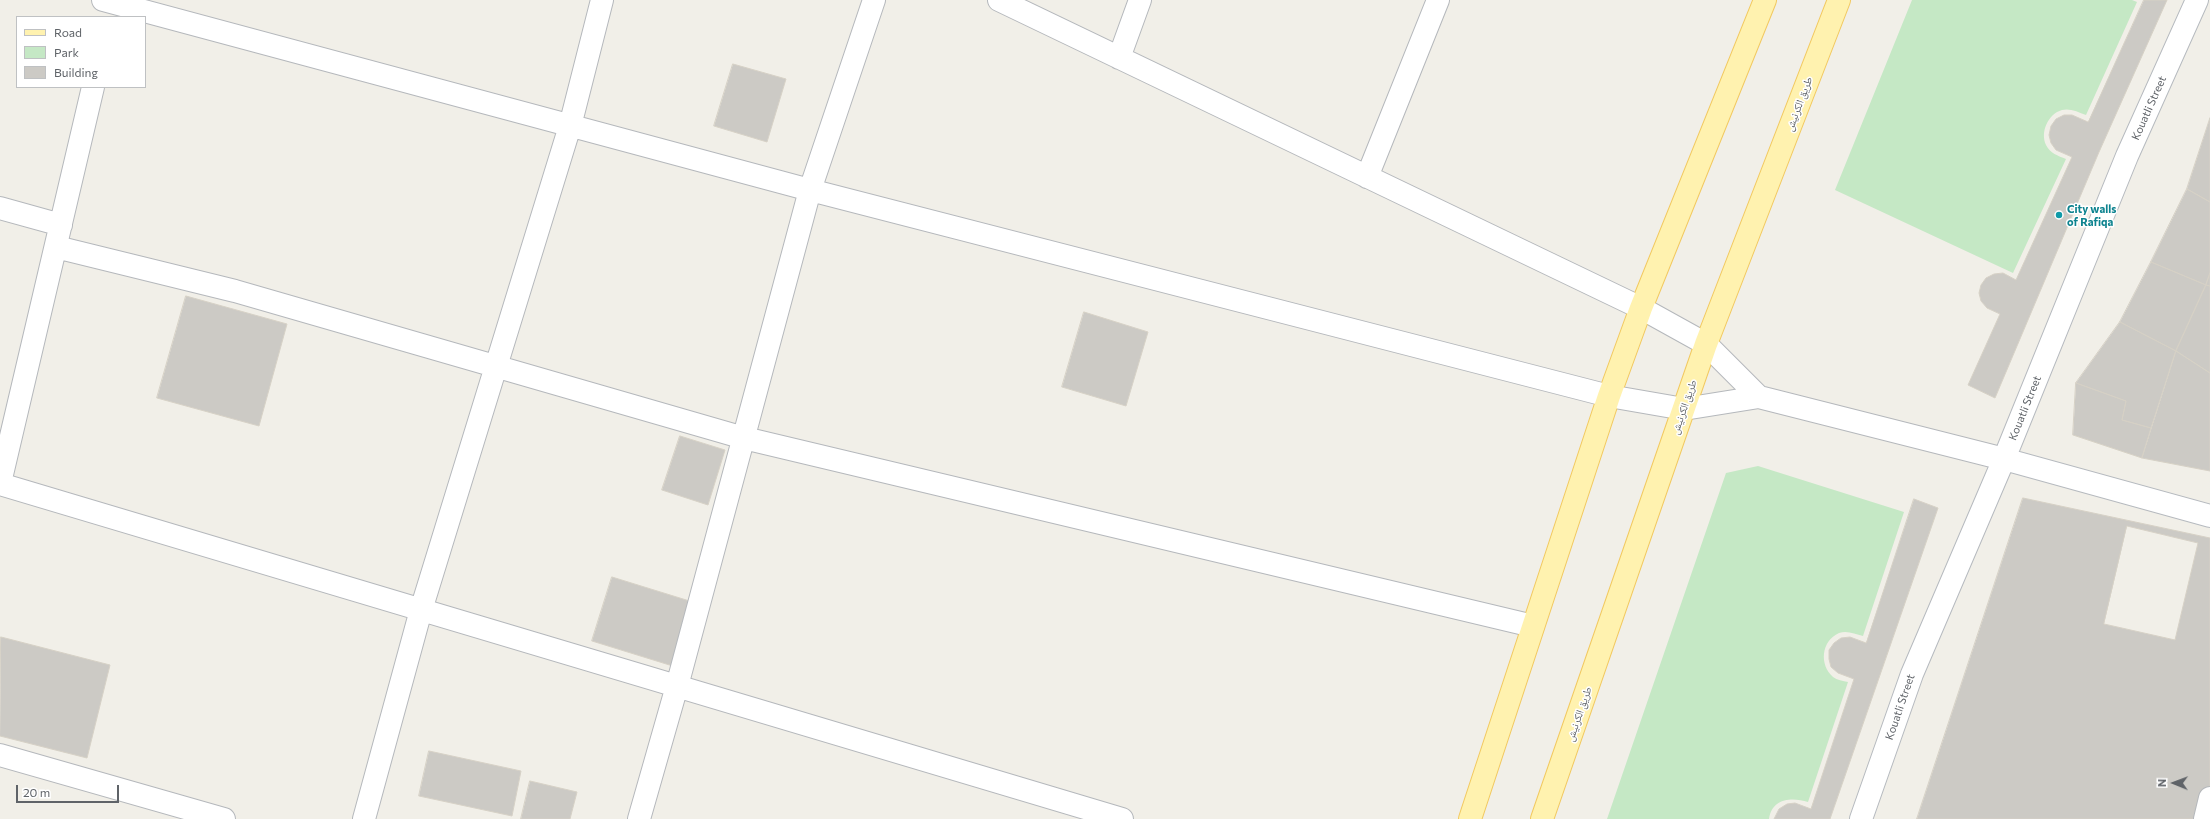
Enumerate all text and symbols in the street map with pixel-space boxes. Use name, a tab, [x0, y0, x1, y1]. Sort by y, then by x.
legend	[16, 16, 146, 88]
text: Road	[54, 25, 82, 39]
text: Park	[54, 45, 79, 59]
text: Building	[54, 65, 98, 79]
street label: Kouatli Street	[2129, 74, 2169, 142]
street label: طريق الكرنيش	[1783, 75, 1815, 133]
place label: City walls of Rafiqa	[2067, 202, 2116, 228]
marker: City walls of Rafiqa	[2054, 210, 2064, 220]
street label: Kouatli Street	[2006, 374, 2044, 442]
street label: طريق الكرنيش	[1668, 378, 1700, 436]
street label: Kouatli Street	[1883, 672, 1917, 742]
street label: طريق الكرنيش	[1563, 685, 1595, 743]
north arrow	[2154, 763, 2194, 803]
scale bar	[18, 777, 121, 803]
text: N	[2155, 779, 2168, 787]
text: 20 m	[23, 785, 50, 799]

